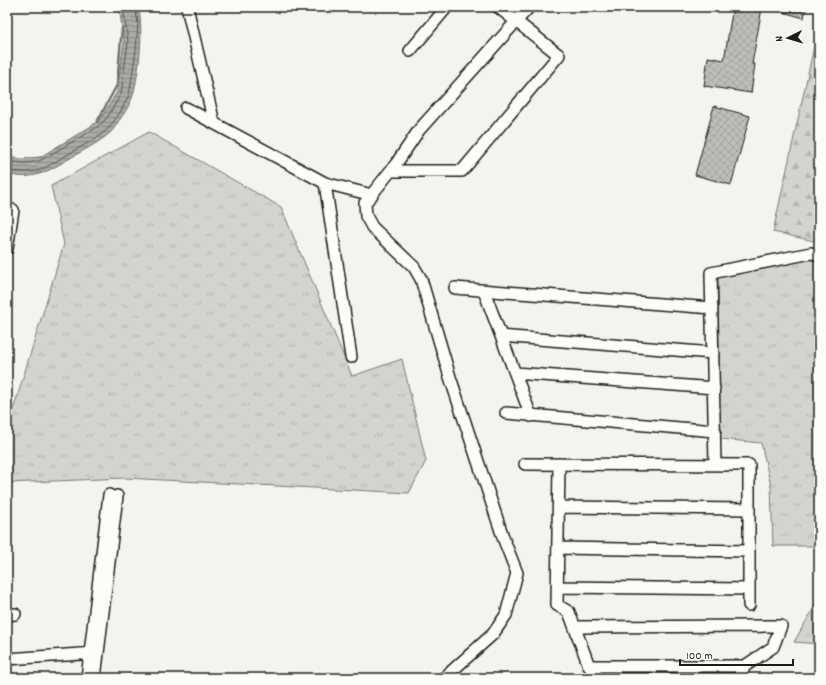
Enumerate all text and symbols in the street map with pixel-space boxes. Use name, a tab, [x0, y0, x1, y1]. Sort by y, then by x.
north arrow	[768, 18, 808, 58]
text: N	[772, 35, 788, 42]
scale bar	[680, 641, 793, 667]
text: 100 m	[686, 648, 713, 665]

